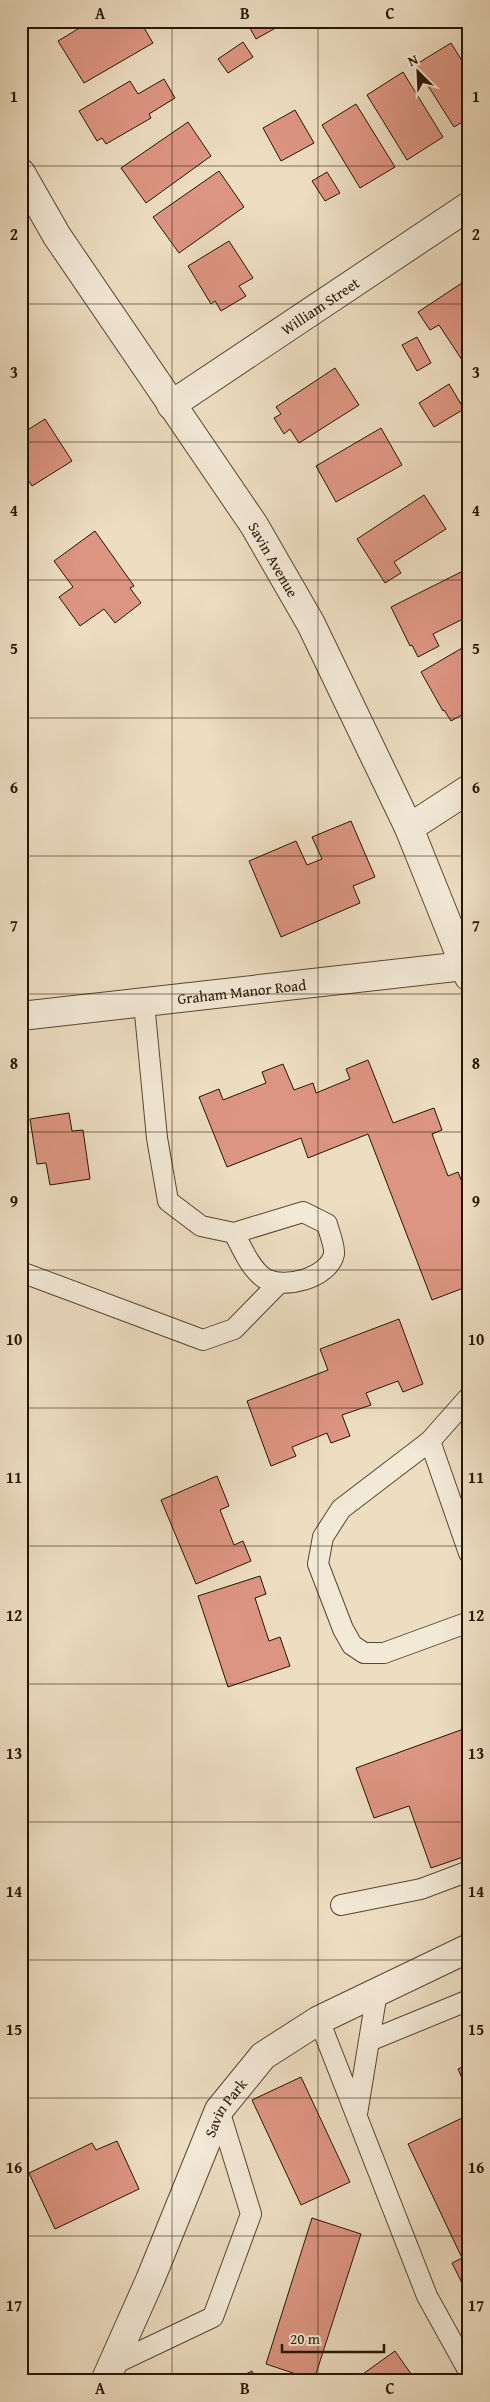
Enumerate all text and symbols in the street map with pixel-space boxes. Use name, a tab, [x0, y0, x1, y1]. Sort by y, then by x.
text: A	[95, 1, 106, 25]
text: B	[240, 1, 250, 25]
text: C	[385, 1, 395, 25]
north arrow	[392, 48, 442, 98]
text: N	[404, 49, 422, 71]
text: 1	[10, 84, 18, 108]
text: 1	[472, 84, 480, 108]
text: 2	[10, 222, 18, 246]
text: 2	[472, 222, 480, 246]
street label: William Street	[276, 271, 364, 339]
text: 3	[10, 360, 18, 384]
text: 3	[472, 360, 480, 384]
text: 4	[10, 498, 18, 522]
text: 4	[472, 498, 480, 522]
street label: Savin Avenue	[244, 518, 304, 601]
text: 5	[10, 636, 18, 660]
text: 5	[472, 636, 480, 660]
text: 6	[10, 775, 18, 799]
text: 6	[472, 775, 480, 799]
text: 7	[10, 913, 18, 937]
text: 7	[472, 913, 480, 937]
street label: Graham Manor Road	[176, 973, 307, 1009]
text: 8	[10, 1051, 18, 1075]
text: 8	[472, 1051, 480, 1075]
text: 9	[10, 1189, 18, 1213]
text: 9	[472, 1189, 480, 1213]
text: 10	[6, 1327, 22, 1351]
text: 10	[468, 1327, 484, 1351]
text: 11	[6, 1465, 22, 1489]
text: 11	[468, 1465, 484, 1489]
text: 12	[6, 1603, 22, 1627]
text: 12	[468, 1603, 484, 1627]
text: 13	[6, 1741, 22, 1765]
text: 13	[468, 1741, 484, 1765]
text: 14	[6, 1879, 22, 1903]
text: 14	[468, 1879, 484, 1903]
text: 15	[6, 2017, 22, 2041]
text: 15	[468, 2017, 484, 2041]
street label: Savin Park	[199, 2073, 252, 2140]
text: 16	[6, 2155, 22, 2179]
text: 16	[468, 2155, 484, 2179]
text: 17	[6, 2293, 22, 2317]
text: 17	[468, 2293, 484, 2317]
scale bar	[282, 2322, 385, 2354]
text: 20 m	[290, 2328, 321, 2349]
text: A	[95, 2376, 106, 2400]
text: B	[240, 2376, 250, 2400]
text: C	[385, 2376, 395, 2400]

